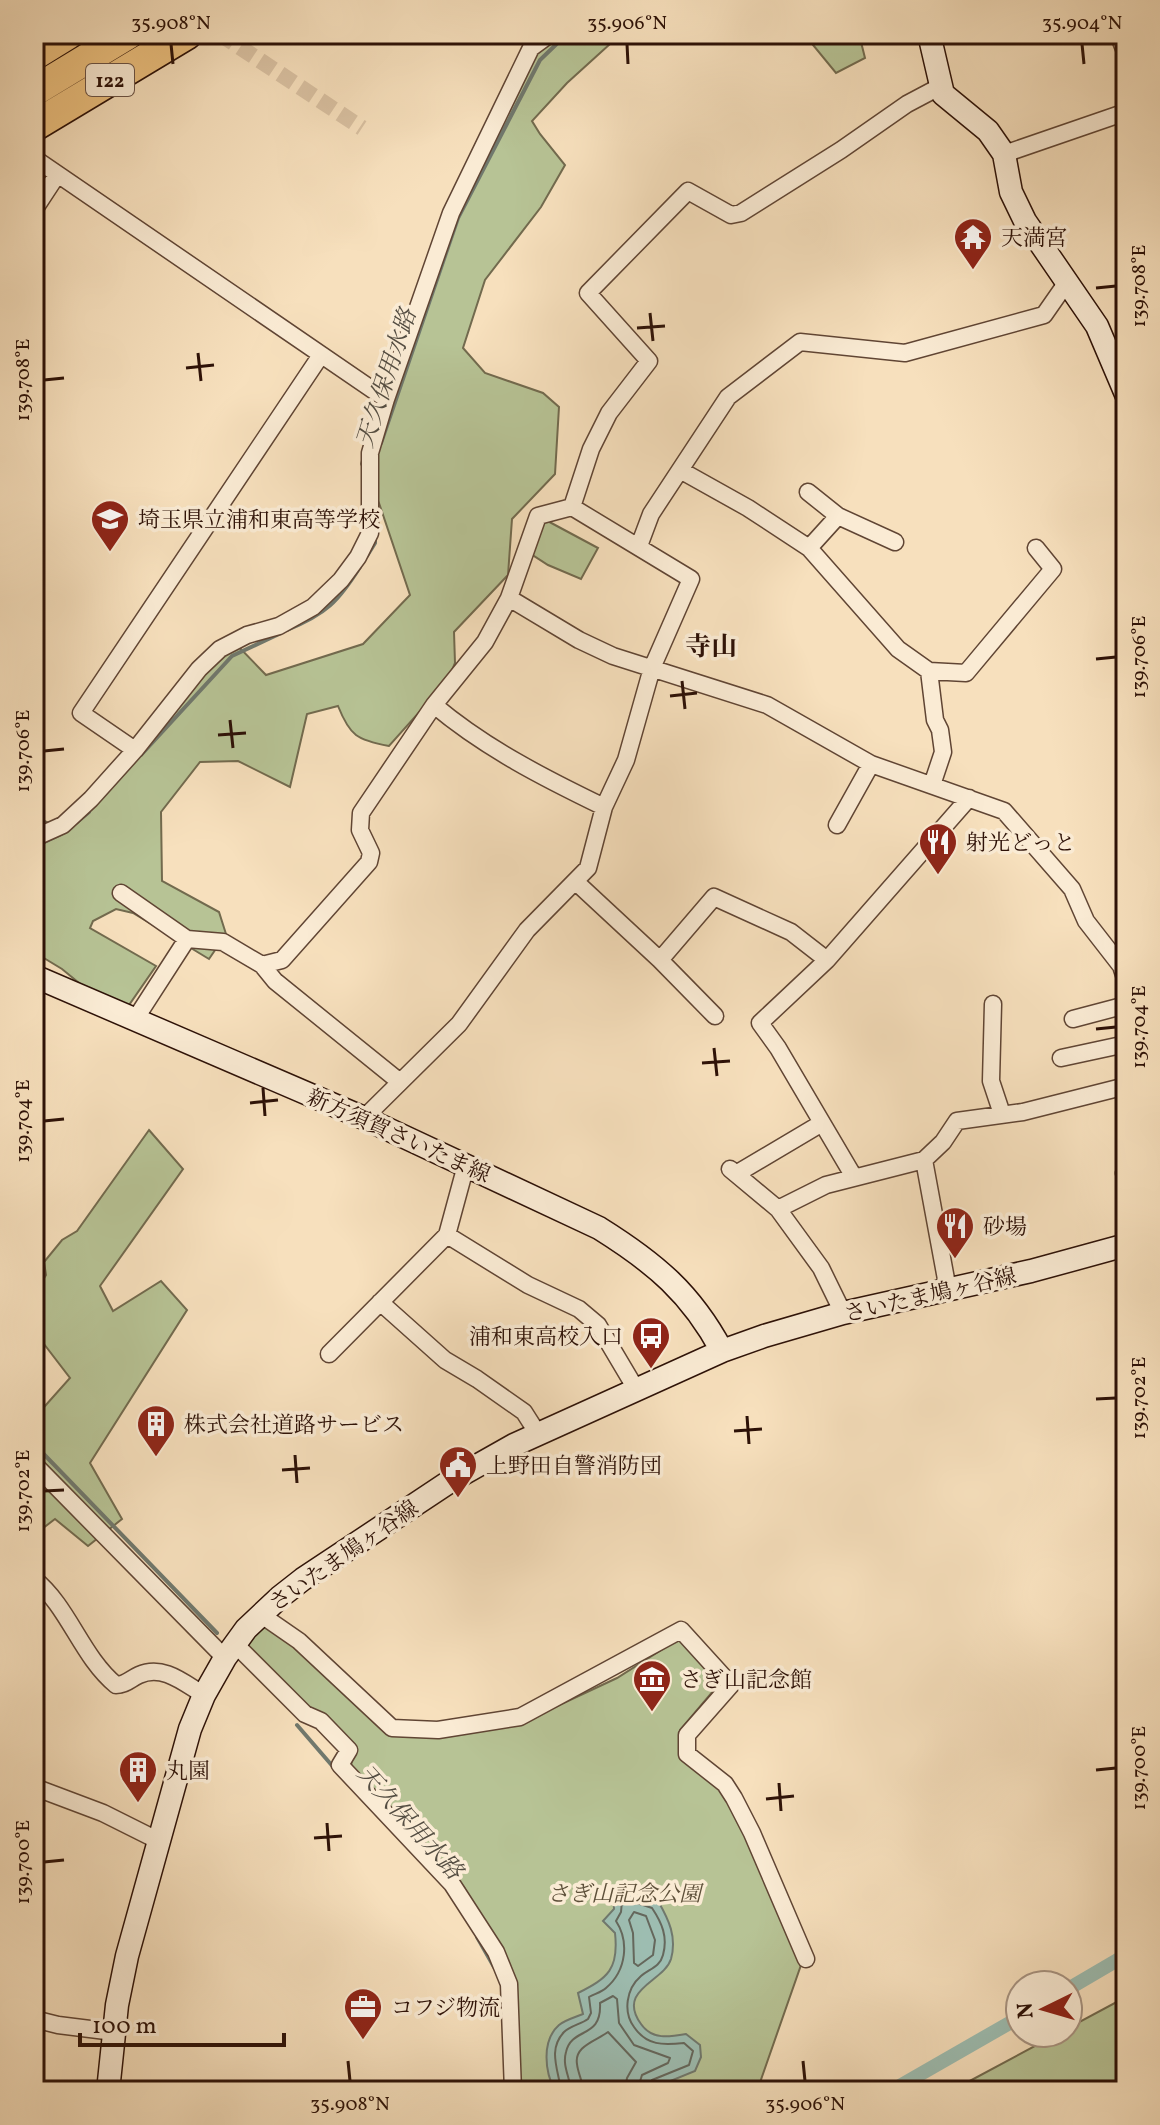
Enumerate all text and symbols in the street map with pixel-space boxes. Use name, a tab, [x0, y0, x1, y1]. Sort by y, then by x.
text: 35.908°N	[131, 10, 211, 38]
text: 35.906°N	[587, 10, 667, 38]
text: 35.904°N	[1042, 10, 1122, 38]
road number: 122	[86, 64, 134, 96]
temple icon: 天満宮	[952, 216, 994, 271]
place label: 天満宮	[1001, 224, 1067, 255]
text: 139.708°E	[1126, 245, 1154, 327]
water label: 天久保用水路	[349, 303, 427, 452]
text: 139.708°E	[10, 339, 38, 421]
school or university icon: 埼玉県立浦和東高等学校	[89, 498, 131, 553]
place label: 埼玉県立浦和東高等学校	[138, 506, 380, 537]
text: 139.706°E	[1126, 615, 1154, 699]
district label: 寺山	[685, 630, 737, 666]
text: 139.706°E	[10, 709, 38, 793]
restaurant icon: 射光どっと	[917, 821, 959, 876]
place label: 射光どっと	[966, 829, 1076, 860]
text: 139.704°E	[1126, 985, 1154, 1069]
text: 139.704°E	[10, 1079, 38, 1163]
street label: 新方須賀さいたま線	[301, 1083, 495, 1192]
restaurant icon: 砂場	[934, 1205, 976, 1260]
place label: 砂場	[983, 1213, 1027, 1244]
street label: さいたま鳩ヶ谷線	[841, 1262, 1020, 1331]
bus stop icon: 浦和東高校入口	[630, 1315, 672, 1370]
place label: 浦和東高校入口	[469, 1323, 623, 1354]
text: 139.702°E	[1126, 1356, 1154, 1440]
building icon: 株式会社道路サービス	[135, 1403, 177, 1458]
place label: 株式会社道路サービス	[184, 1411, 404, 1442]
public building icon: 上野田自警消防団	[437, 1444, 479, 1499]
text: 139.702°E	[10, 1449, 38, 1533]
place label: 上野田自警消防団	[486, 1452, 662, 1483]
street label: さいたま鳩ヶ谷線	[263, 1494, 425, 1620]
museum icon: さぎ山記念館	[631, 1658, 673, 1713]
place label: さぎ山記念館	[680, 1666, 812, 1697]
text: 139.700°E	[1126, 1726, 1154, 1810]
building icon: 丸園	[117, 1749, 159, 1804]
place label: 丸園	[166, 1757, 210, 1788]
water label: 天久保用水路	[348, 1758, 471, 1890]
text: 139.700°E	[10, 1820, 38, 1904]
park label: さぎ山記念公園	[547, 1880, 704, 1911]
north arrow	[1004, 1969, 1084, 2049]
office icon: コフジ物流	[342, 1986, 384, 2041]
place label: コフジ物流	[391, 1994, 500, 2025]
scale bar	[80, 1997, 284, 2047]
text: N	[1010, 2001, 1043, 2020]
text: 100 m	[92, 2010, 157, 2044]
text: 35.908°N	[310, 2091, 390, 2119]
text: 35.906°N	[765, 2091, 845, 2119]

